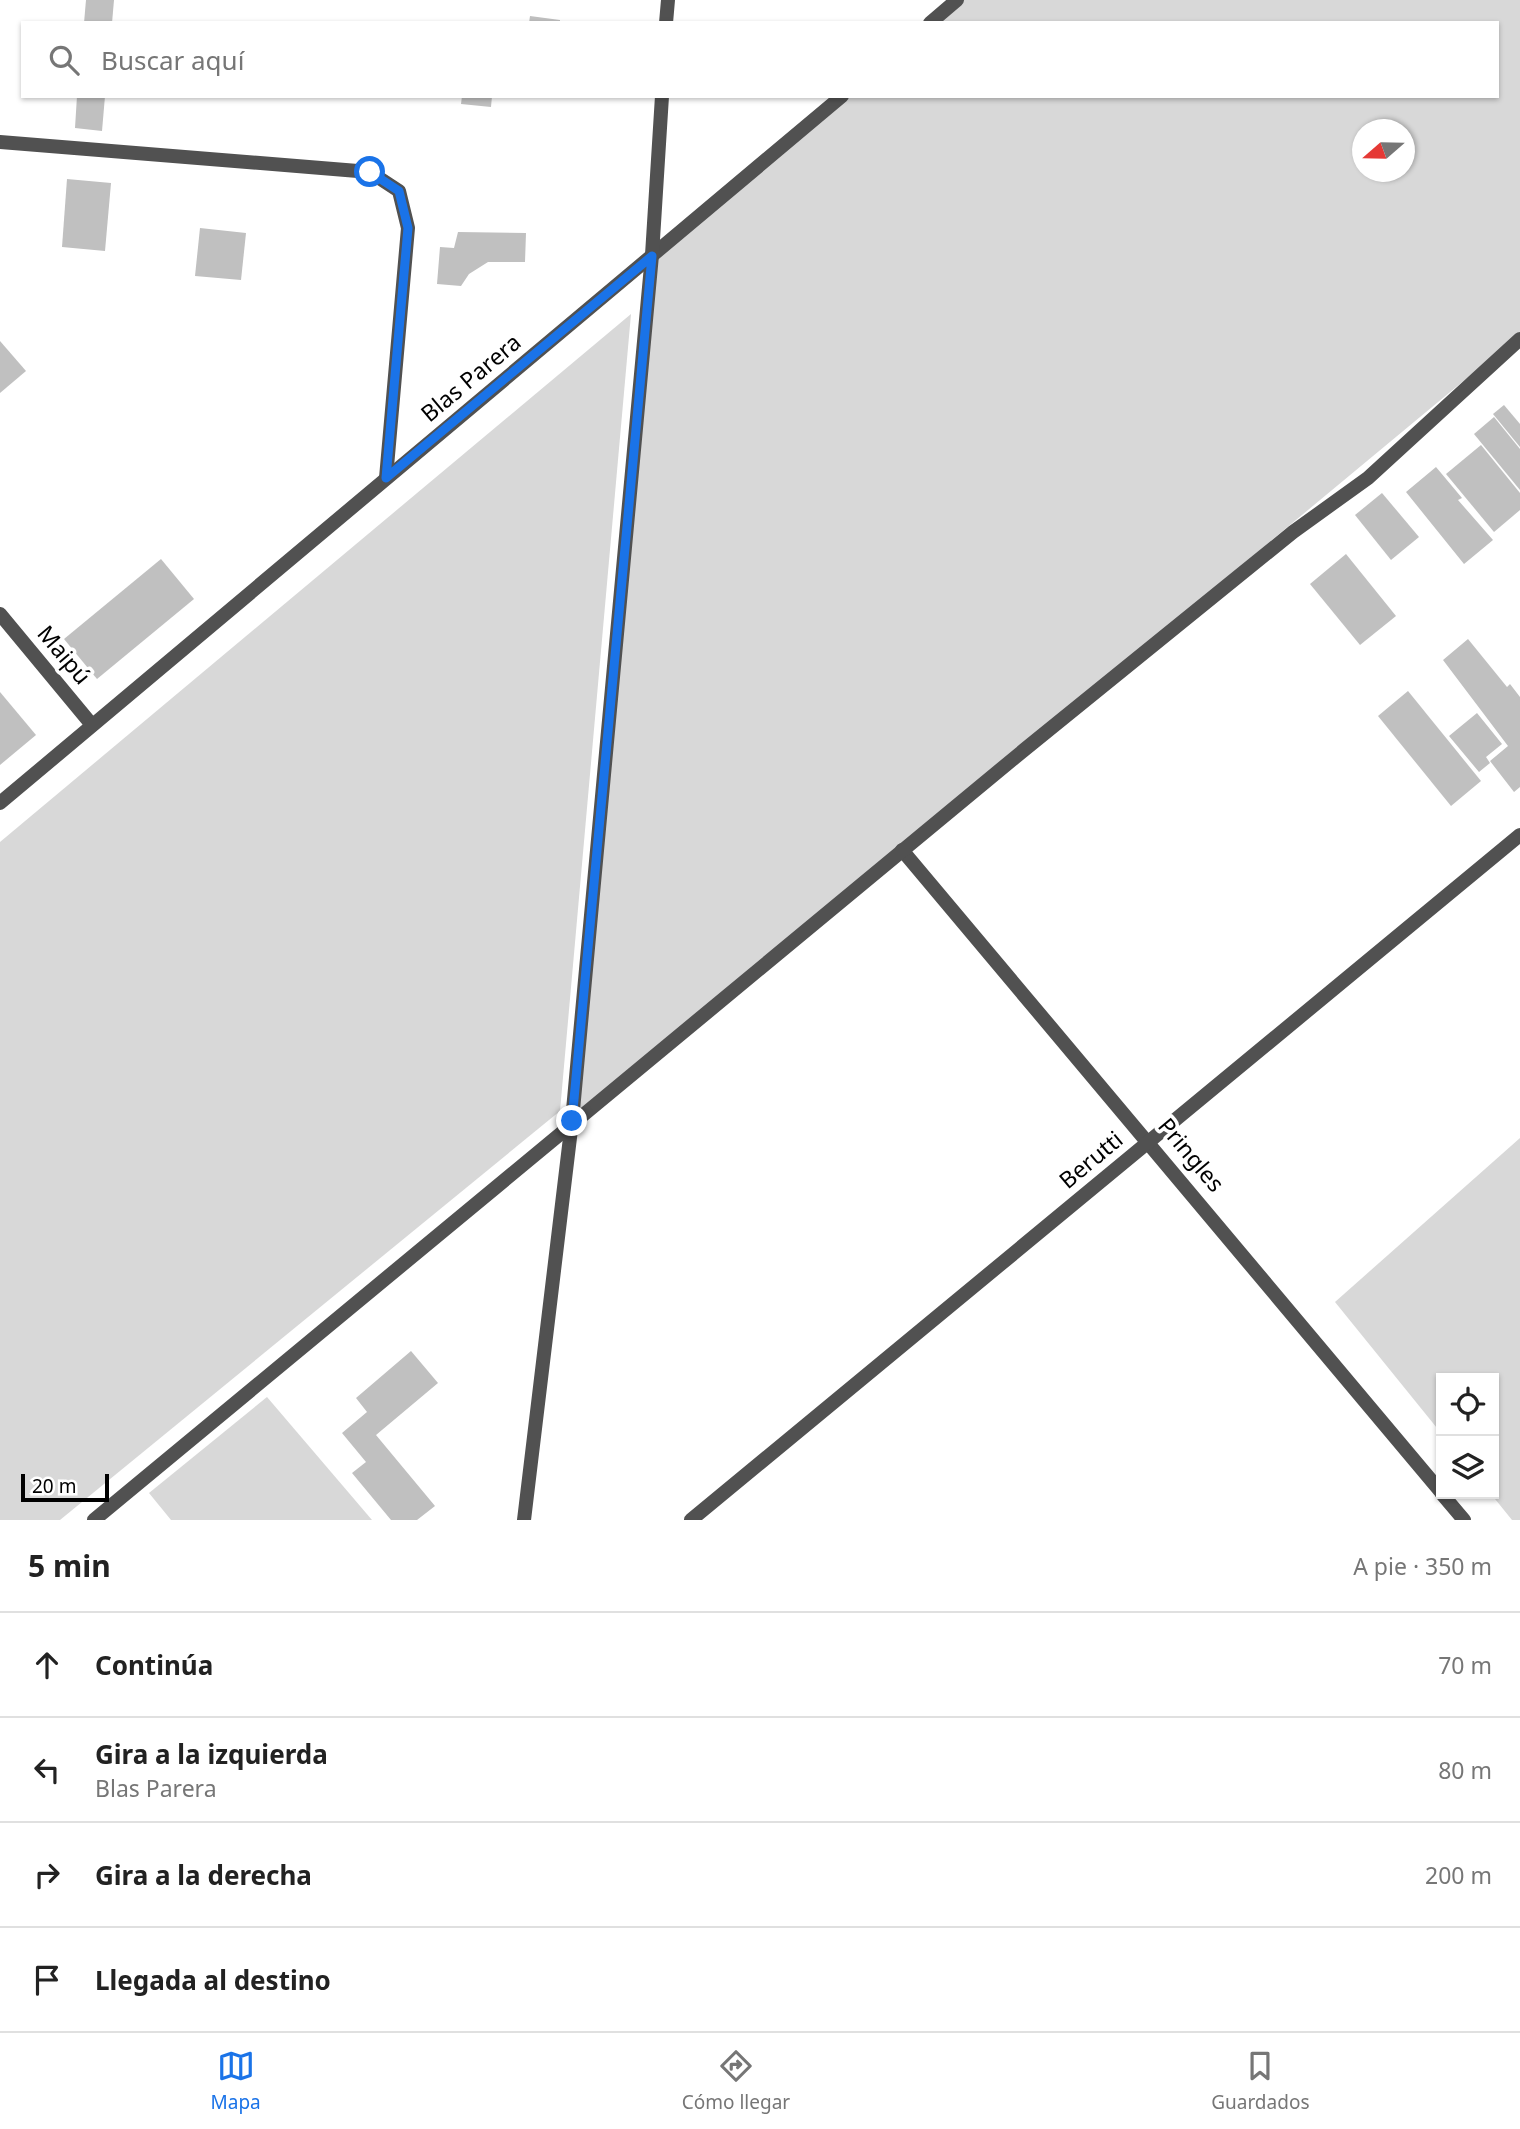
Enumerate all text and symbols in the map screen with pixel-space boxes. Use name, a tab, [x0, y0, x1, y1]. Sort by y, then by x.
search box	[21, 21, 1499, 98]
icon: search	[45, 41, 83, 79]
text: Buscar aquí	[101, 42, 244, 78]
north arrow	[1352, 119, 1415, 182]
route start	[354, 156, 385, 187]
street label: Blas Parera	[414, 326, 527, 429]
street label: Maipú	[31, 618, 99, 691]
route end	[556, 1105, 587, 1136]
street label: Pringles	[1151, 1111, 1232, 1198]
street label: Berutti	[1052, 1123, 1129, 1195]
map controls	[1436, 1373, 1499, 1499]
button: locate	[1436, 1373, 1499, 1436]
button: layers	[1436, 1436, 1499, 1499]
scale bar	[21, 1471, 108, 1503]
text: 20 m	[32, 1473, 76, 1499]
text: 5 min	[28, 1545, 111, 1586]
text: A pie · 350 m	[1353, 1550, 1492, 1582]
icon: ahead	[28, 1646, 66, 1684]
text: Continúa	[95, 1647, 213, 1683]
text: 70 m	[1438, 1649, 1492, 1681]
text: Gira a la izquierda	[95, 1736, 328, 1772]
icon: left	[28, 1751, 66, 1789]
text: 80 m	[1438, 1754, 1492, 1786]
text: Blas Parera	[95, 1772, 217, 1804]
icon: right	[28, 1856, 66, 1894]
text: Gira a la derecha	[95, 1857, 312, 1893]
text: 200 m	[1425, 1859, 1492, 1891]
icon: arrive	[28, 1961, 66, 1999]
text: Llegada al destino	[95, 1962, 331, 1998]
tab: Mapa	[211, 2047, 261, 2115]
tab: Cómo llegar	[682, 2047, 790, 2115]
tab: Guardados	[1211, 2047, 1310, 2115]

